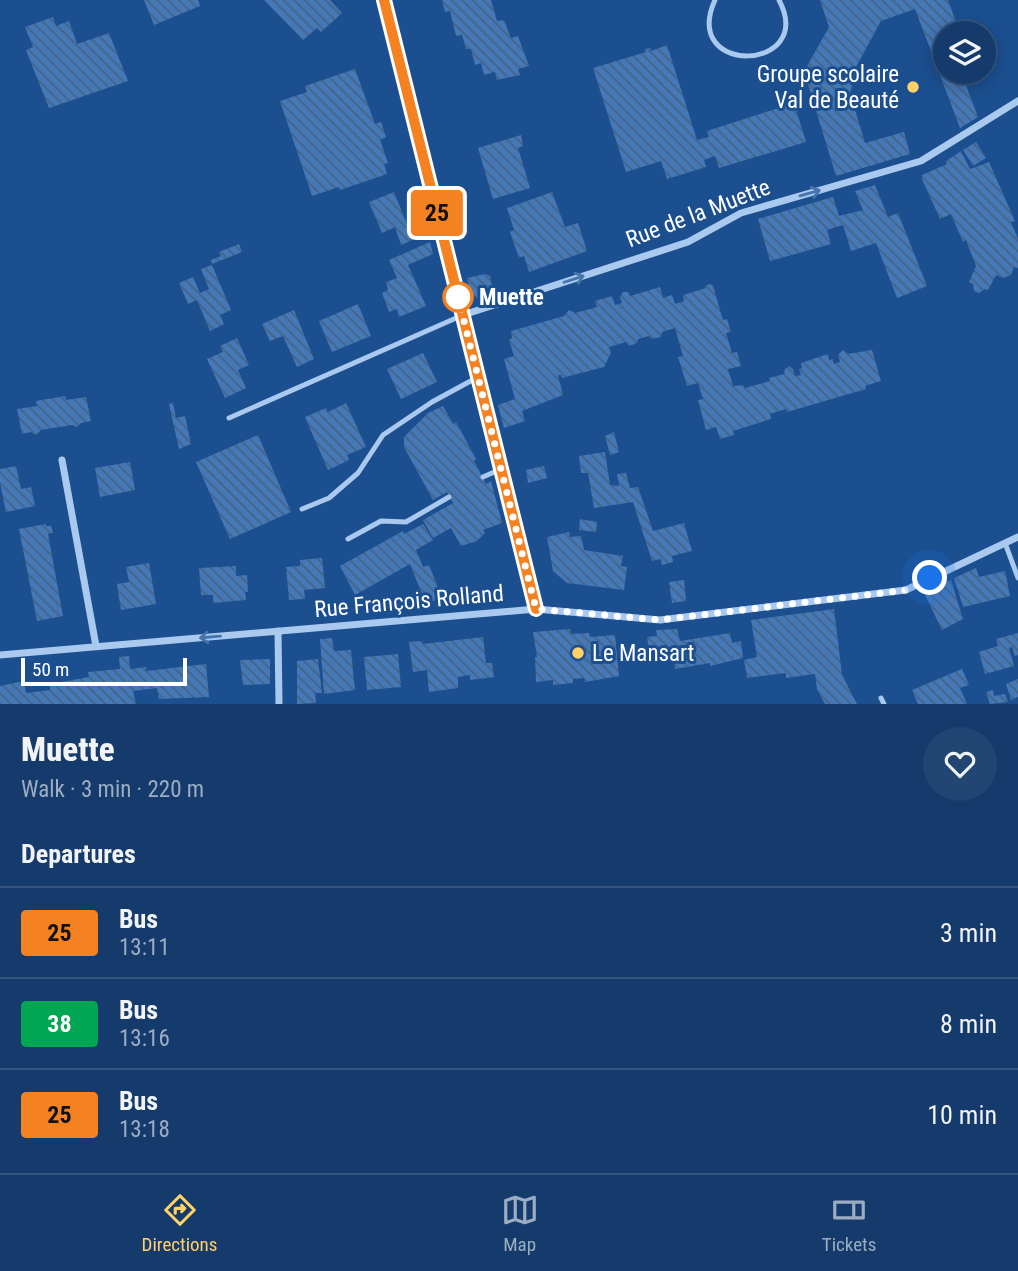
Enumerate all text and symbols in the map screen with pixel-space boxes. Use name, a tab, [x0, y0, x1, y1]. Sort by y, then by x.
map controls	[933, 21, 996, 84]
button: layers	[933, 21, 996, 84]
place label: Groupe scolaire Val de Beauté	[757, 61, 899, 114]
marker: Groupe scolaire Val de Beauté	[905, 79, 921, 95]
street label: Rue de la Muette	[622, 174, 774, 253]
one-way arrow	[799, 185, 821, 198]
line badge: 25	[406, 190, 468, 236]
text: 25	[425, 199, 449, 227]
one-way arrow	[563, 272, 585, 285]
marker: Muette	[443, 282, 473, 312]
place label: Muette	[479, 284, 544, 311]
your location	[912, 560, 947, 595]
street label: Rue François Rolland	[313, 580, 505, 623]
one-way arrow	[199, 631, 222, 644]
place label: Le Mansart	[592, 640, 694, 667]
marker: Le Mansart	[570, 645, 586, 661]
scale bar	[21, 655, 187, 687]
text: 50 m	[32, 658, 69, 681]
button: heart	[923, 727, 997, 801]
text: Muette	[21, 730, 115, 769]
text: Walk · 3 min · 220 m	[21, 776, 204, 803]
text: Departures	[21, 839, 136, 869]
text: Bus	[119, 904, 158, 934]
text: 3 min	[940, 918, 997, 948]
text: 25	[47, 919, 72, 947]
text: 13:11	[119, 934, 170, 961]
text: Bus	[119, 995, 158, 1025]
text: 8 min	[940, 1009, 997, 1039]
text: 38	[47, 1010, 72, 1038]
text: 13:16	[119, 1025, 170, 1052]
text: Bus	[119, 1086, 158, 1116]
text: 10 min	[927, 1100, 997, 1130]
text: 25	[47, 1101, 72, 1129]
text: 13:18	[119, 1116, 170, 1143]
tab: Directions	[142, 1191, 217, 1256]
tab: Map	[501, 1191, 539, 1256]
tab: Tickets	[822, 1191, 876, 1256]

